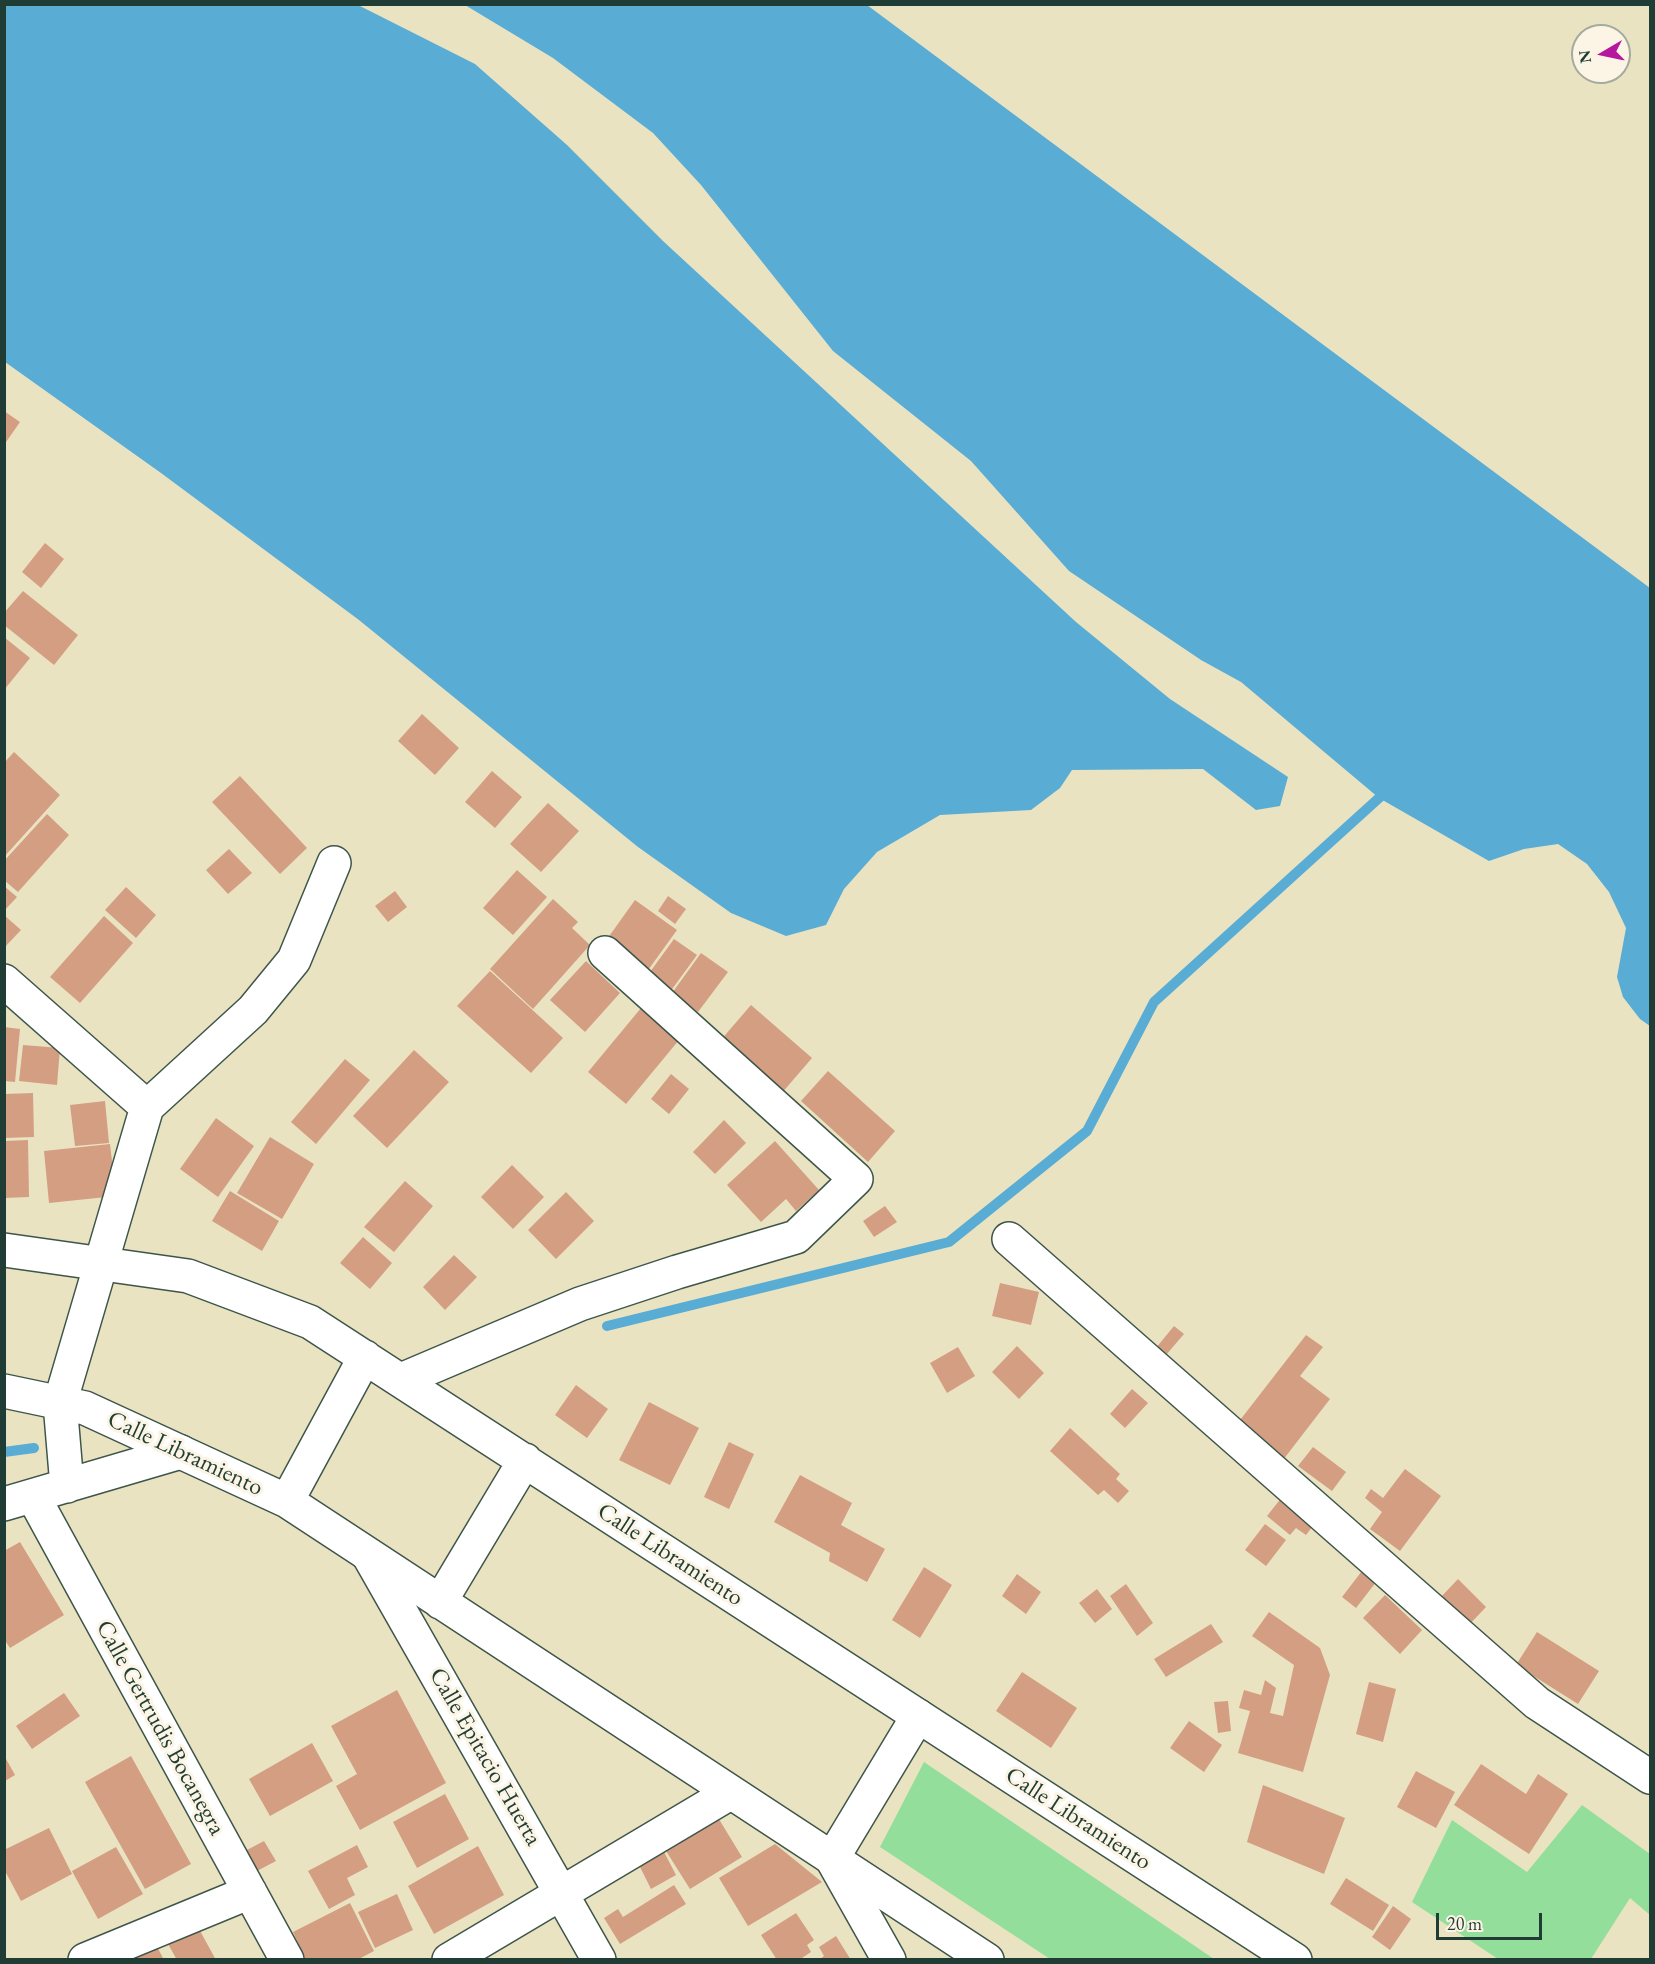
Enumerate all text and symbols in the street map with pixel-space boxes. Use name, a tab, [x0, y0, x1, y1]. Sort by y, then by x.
north arrow	[1571, 24, 1631, 84]
text: N	[1573, 49, 1596, 65]
street label: Calle Libramiento	[103, 1405, 267, 1503]
street label: Calle Libramiento	[592, 1497, 748, 1613]
street label: Calle Gertrudis Bocanegra	[89, 1616, 231, 1840]
street label: Calle Epitacio Huerta	[422, 1663, 548, 1851]
street label: Calle Libramiento	[1000, 1761, 1156, 1877]
scale bar	[1439, 1901, 1546, 1939]
text: 20 m	[1447, 1912, 1482, 1935]

